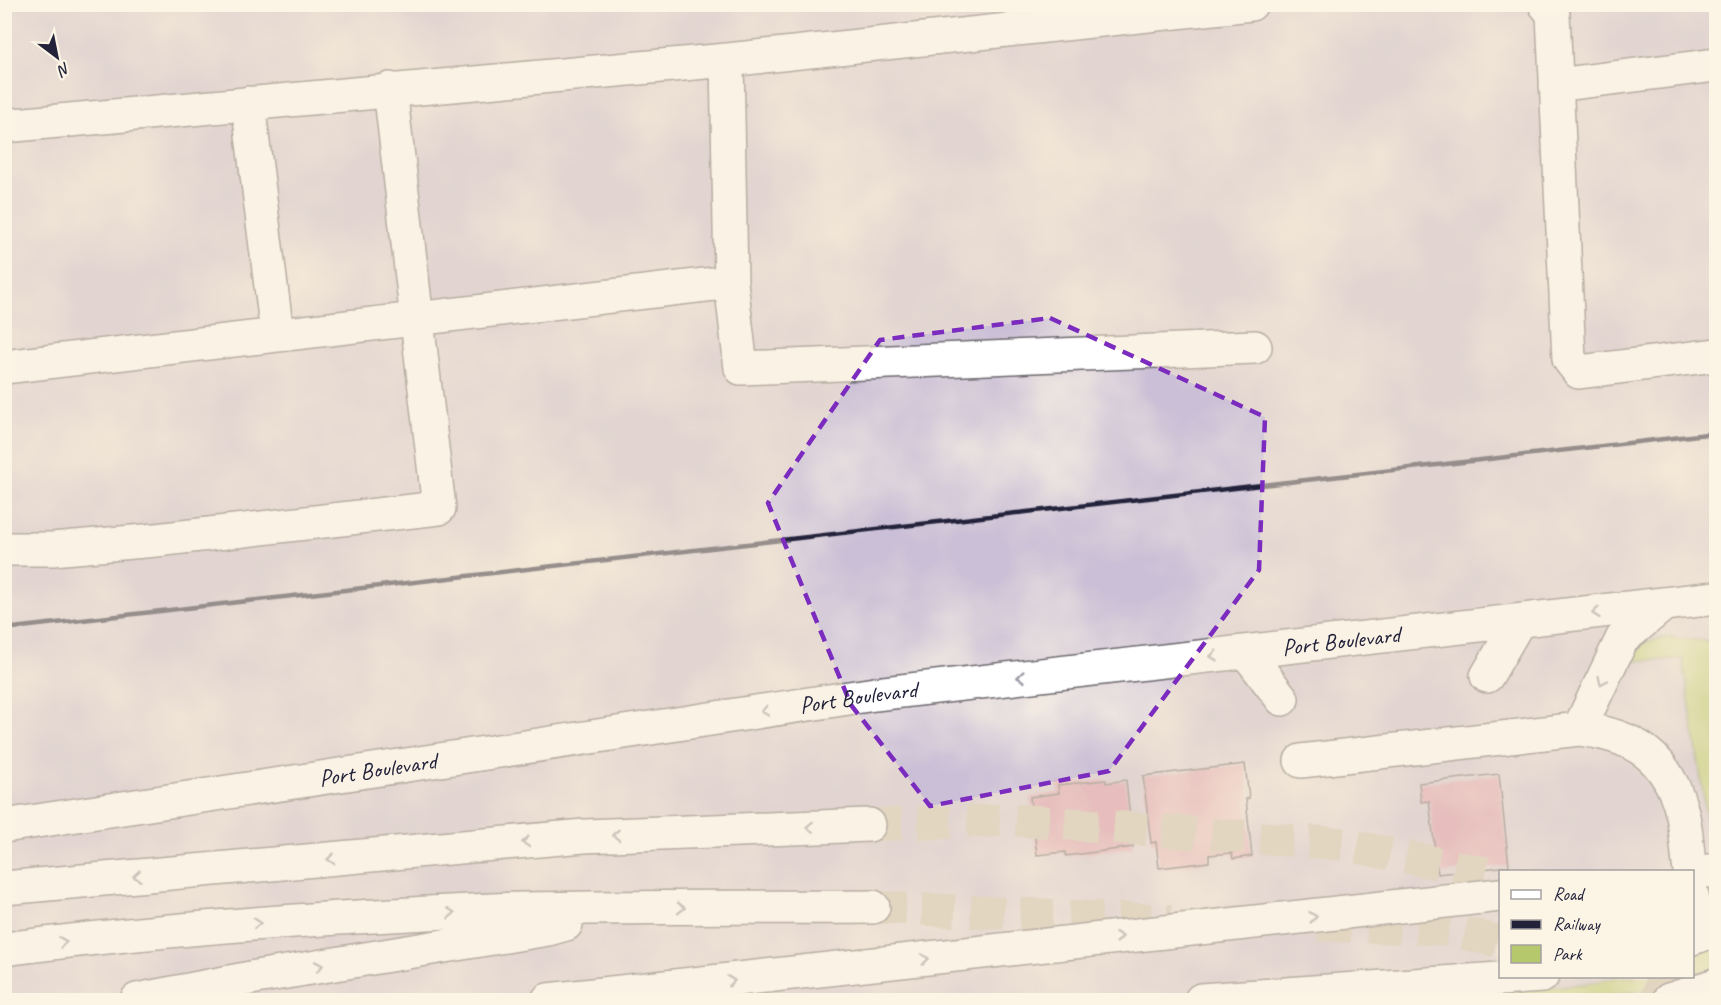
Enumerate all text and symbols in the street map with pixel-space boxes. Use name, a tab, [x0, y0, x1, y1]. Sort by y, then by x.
north arrow	[27, 27, 87, 87]
text: N	[52, 58, 74, 82]
one-way arrow	[1591, 606, 1601, 618]
street label: Port Boulevard	[1280, 619, 1405, 662]
one-way arrow	[1210, 649, 1219, 662]
one-way arrow	[1016, 670, 1025, 683]
street label: Port Boulevard	[797, 674, 922, 720]
one-way arrow	[1597, 675, 1609, 686]
one-way arrow	[760, 705, 770, 717]
street label: Port Boulevard	[317, 745, 442, 793]
one-way arrow	[806, 821, 815, 834]
one-way arrow	[611, 829, 620, 842]
one-way arrow	[521, 835, 530, 848]
one-way arrow	[327, 852, 336, 865]
one-way arrow	[133, 870, 142, 883]
legend	[1499, 870, 1694, 978]
text: Road	[1553, 883, 1586, 905]
one-way arrow	[676, 902, 685, 914]
one-way arrow	[447, 906, 456, 919]
one-way arrow	[1308, 911, 1317, 924]
text: Railway	[1553, 913, 1601, 935]
one-way arrow	[252, 917, 261, 930]
one-way arrow	[1114, 931, 1123, 944]
one-way arrow	[58, 936, 67, 949]
text: Park	[1553, 943, 1583, 965]
one-way arrow	[920, 953, 929, 966]
one-way arrow	[314, 961, 323, 973]
one-way arrow	[727, 975, 736, 988]

